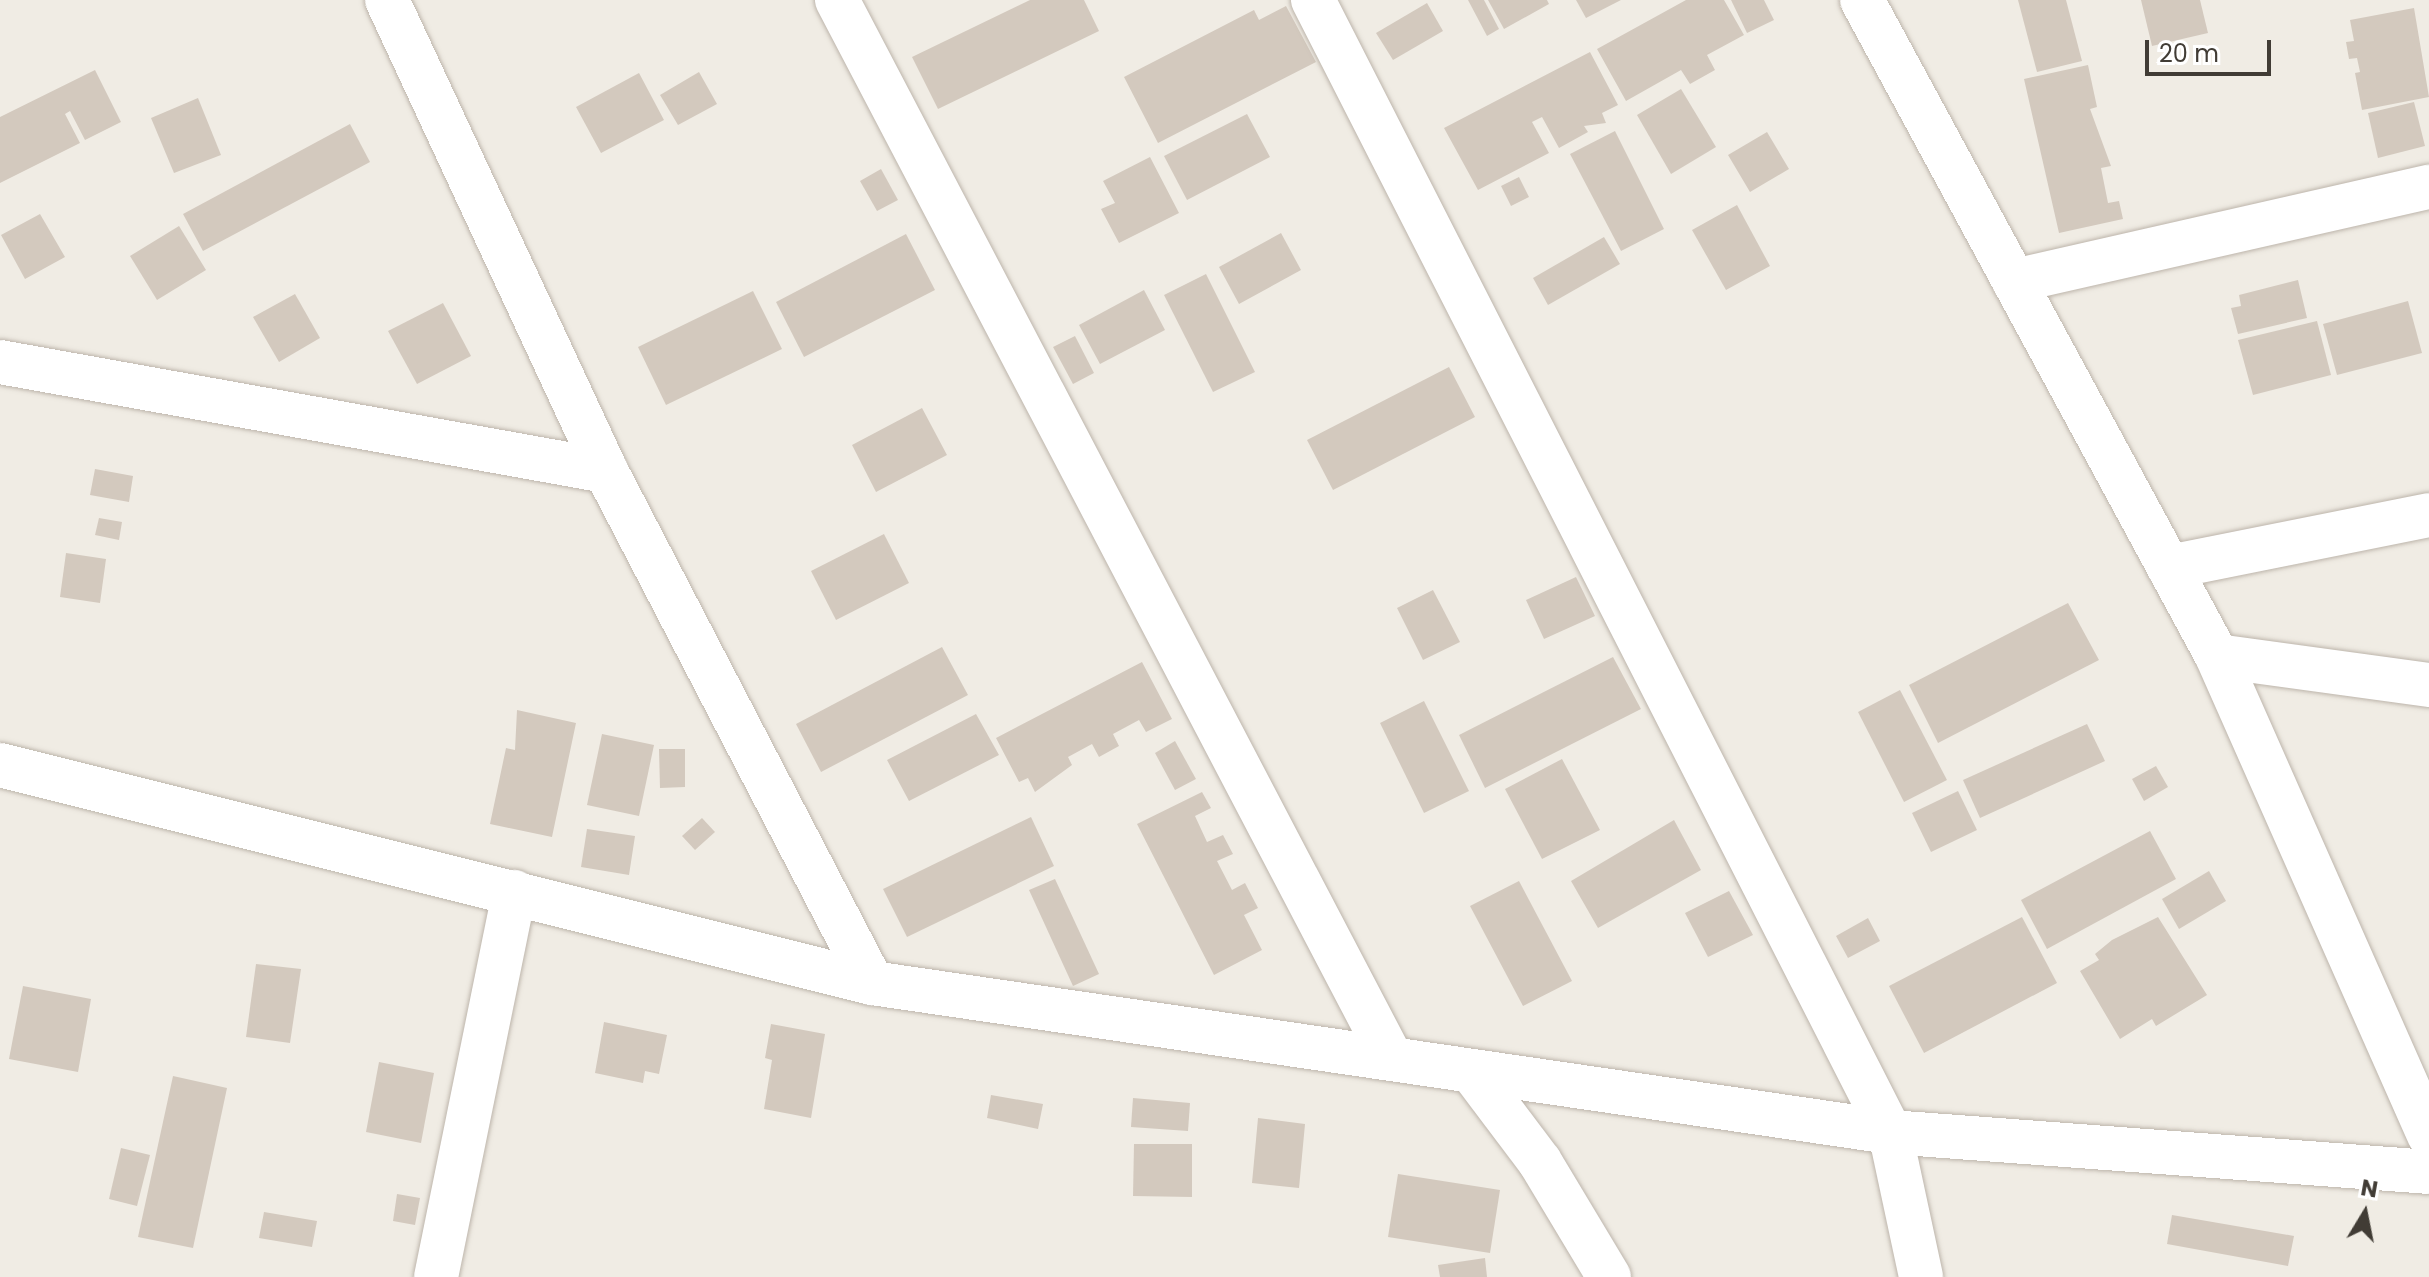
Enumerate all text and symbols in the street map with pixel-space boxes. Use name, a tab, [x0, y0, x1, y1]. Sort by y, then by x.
scale bar	[2149, 24, 2275, 74]
text: 20 m	[2159, 37, 2219, 70]
text: N	[2358, 1172, 2380, 1206]
north arrow	[2325, 1173, 2405, 1253]

